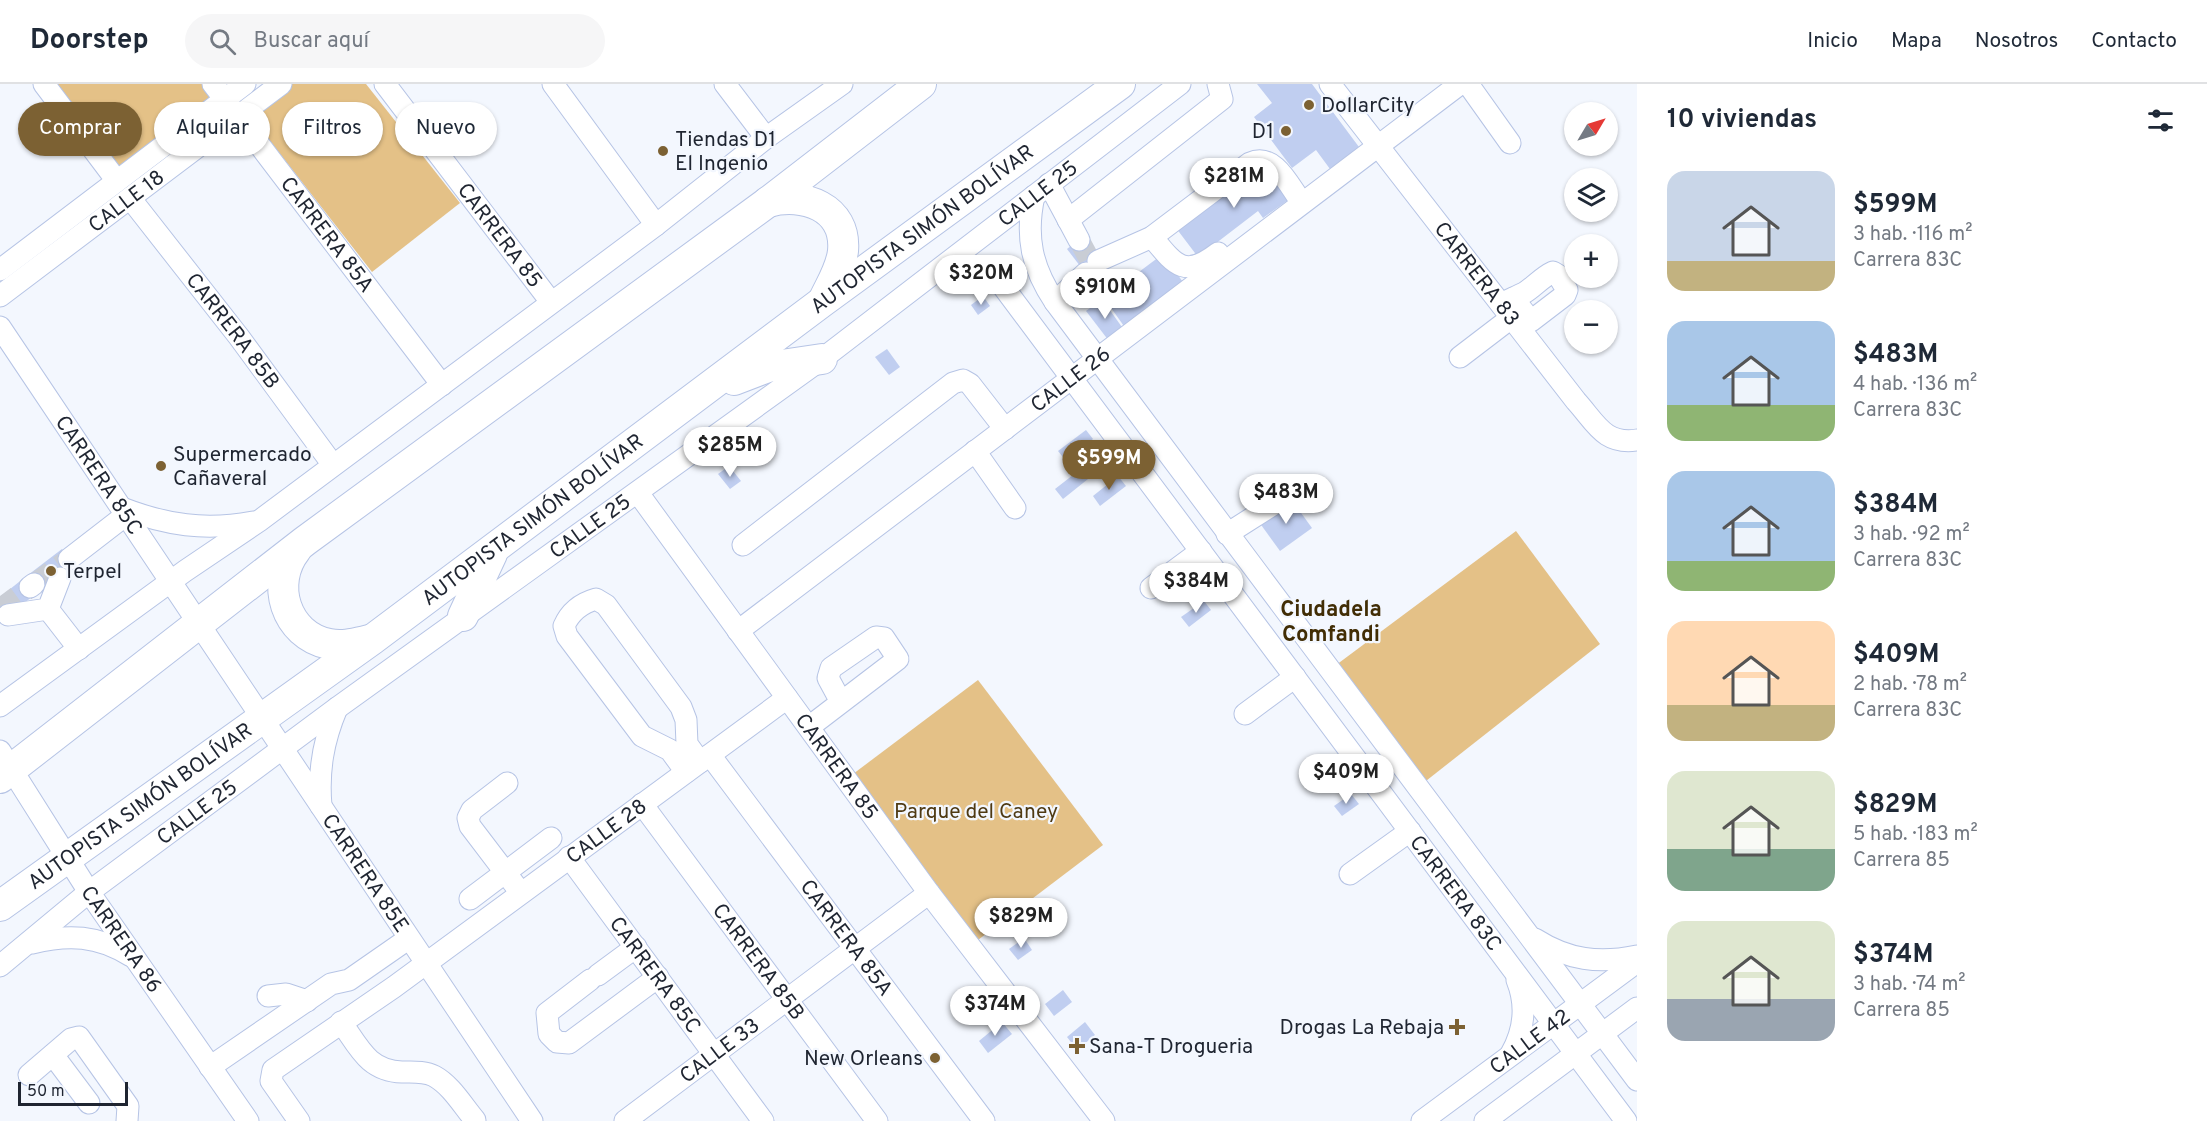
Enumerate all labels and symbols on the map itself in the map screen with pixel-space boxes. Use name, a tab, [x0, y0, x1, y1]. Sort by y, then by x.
place label: DollarCity	[1321, 93, 1415, 120]
marker: DollarCity	[1302, 98, 1316, 112]
north arrow	[1564, 102, 1618, 156]
place label: D1	[1252, 119, 1274, 146]
marker: D1	[1279, 124, 1293, 138]
place label: Tiendas D1 El Ingenio	[675, 127, 776, 178]
street label: AUTOPISTA SIMÓN BOLÍVAR	[806, 139, 1040, 321]
marker: Tiendas D1 El Ingenio	[656, 144, 670, 158]
street label: CALLE 25	[993, 155, 1084, 234]
pin: $281M	[1192, 158, 1276, 209]
street label: CALLE 18	[83, 165, 171, 240]
street label: CARRERA 85A	[273, 172, 379, 299]
street label: CARRERA 85	[450, 178, 548, 294]
street label: CARRERA 83	[1427, 217, 1525, 332]
pin: $320M	[939, 255, 1023, 306]
street label: CARRERA 85B	[179, 268, 285, 395]
pin: $910M	[1063, 269, 1147, 320]
street label: CALLE 26	[1026, 341, 1117, 419]
street label: CARRERA 85C	[48, 411, 148, 541]
pin: $285M	[688, 427, 772, 478]
street label: AUTOPISTA SIMÓN BOLÍVAR	[417, 429, 650, 613]
pin: $599M	[1067, 440, 1151, 491]
place label: Supermercado Cañaveral	[173, 442, 312, 493]
marker: Supermercado Cañaveral	[154, 459, 168, 473]
pin: $483M	[1244, 474, 1328, 525]
street label: CALLE 25	[545, 489, 637, 566]
place label: Terpel	[63, 559, 122, 586]
pin: $384M	[1154, 563, 1238, 614]
marker: Terpel	[44, 564, 58, 578]
district label: Ciudadela Comfandi	[1280, 597, 1382, 649]
street label: CARRERA 85	[788, 709, 883, 826]
street label: AUTOPISTA SIMÓN BOLÍVAR	[23, 717, 259, 897]
pin: $409M	[1304, 754, 1388, 805]
street label: CALLE 25	[152, 774, 243, 852]
street label: CALLE 28	[561, 794, 653, 871]
park label: Parque del Caney	[894, 799, 1058, 826]
street label: CARRERA 85E	[315, 809, 414, 938]
street label: CARRERA 83C	[1402, 830, 1507, 957]
street label: CARRERA 85A	[793, 875, 898, 1002]
street label: CARRERA 86	[74, 881, 167, 999]
pin: $829M	[979, 898, 1063, 949]
street label: CARRERA 85B	[705, 899, 810, 1026]
street label: CARRERA 85C	[602, 912, 706, 1039]
pin: $374M	[953, 986, 1037, 1037]
street label: CALLE 42	[1485, 1004, 1576, 1081]
street label: CALLE 33	[675, 1013, 766, 1090]
place label: Drogas La Rebaja	[1279, 1015, 1444, 1042]
marker: Drogas La Rebaja	[1448, 1018, 1466, 1036]
place label: Sana-T Drogueria	[1089, 1034, 1253, 1061]
marker: Sana-T Drogueria	[1070, 1039, 1084, 1053]
place label: New Orleans	[804, 1046, 923, 1073]
marker: New Orleans	[928, 1051, 942, 1065]
scale bar	[18, 1079, 128, 1106]

